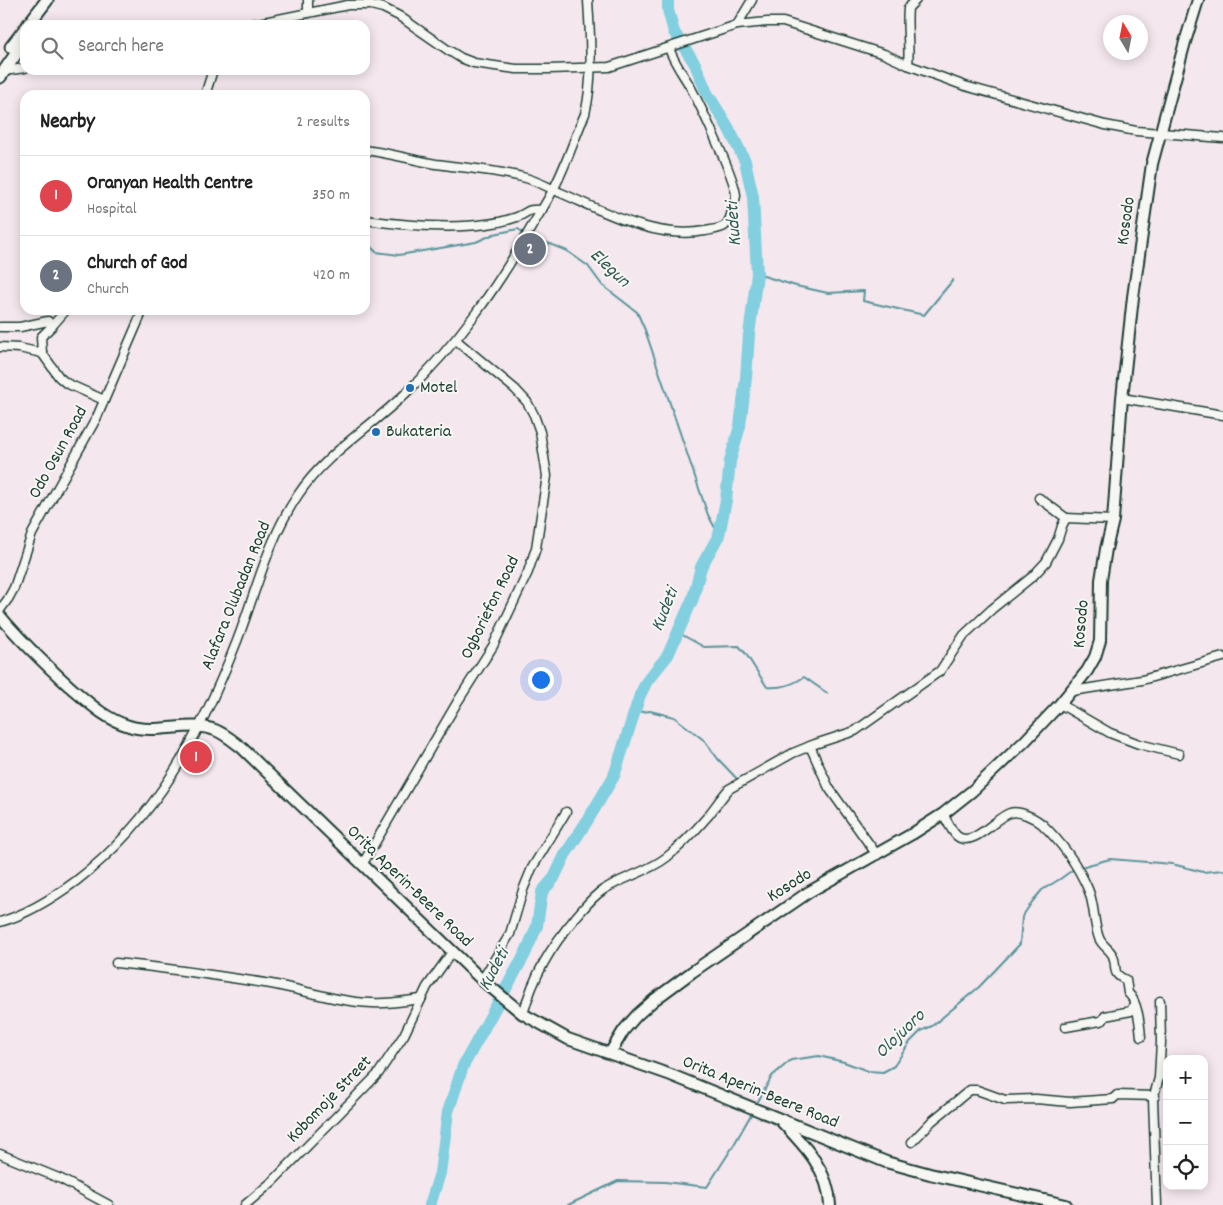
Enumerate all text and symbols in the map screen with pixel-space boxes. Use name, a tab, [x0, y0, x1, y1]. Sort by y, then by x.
north arrow	[1103, 15, 1148, 60]
search box	[20, 20, 370, 75]
icon: search	[38, 34, 66, 62]
text: Search here	[78, 34, 164, 61]
text: Nearby	[40, 108, 95, 138]
text: 2 results	[296, 111, 350, 134]
text: Oranyan Health Centre	[87, 171, 253, 198]
text: 1	[54, 184, 58, 207]
text: 350 m	[312, 184, 350, 207]
street label: Kosodo	[1111, 195, 1143, 247]
water label: Kudeti	[720, 197, 750, 247]
text: Hospital	[87, 198, 137, 221]
pin: 2	[514, 230, 546, 268]
water label: Elegun	[583, 243, 636, 296]
text: Church of God	[87, 251, 187, 278]
text: 2	[53, 264, 60, 287]
text: 420 m	[313, 264, 350, 287]
text: Church	[87, 278, 129, 301]
place label: Motel	[420, 376, 458, 401]
marker: Motel	[404, 382, 416, 394]
street label: Odo Osun Road	[23, 402, 95, 504]
place label: Bukateria	[386, 420, 452, 445]
marker: Bukateria	[370, 426, 382, 438]
street label: Alafara Olubadan Road	[196, 518, 278, 674]
street label: Ogboriefon Road	[455, 552, 527, 664]
water label: Kudeti	[645, 581, 688, 636]
street label: Kosodo	[1067, 599, 1097, 649]
your location	[528, 667, 554, 693]
pin: 1	[180, 738, 212, 776]
street label: Orita Aperin-Beere Road	[340, 820, 478, 954]
street label: Kosodo	[763, 863, 817, 909]
water label: Kudeti	[473, 941, 519, 996]
water label: Olojuoro	[870, 1003, 933, 1066]
street label: Kobomoje Street	[282, 1050, 378, 1149]
street label: Orita Aperin-Beere Road	[678, 1050, 842, 1136]
map controls	[1163, 1055, 1208, 1190]
button: +	[1163, 1055, 1208, 1100]
button: −	[1163, 1100, 1208, 1145]
button: locate	[1163, 1145, 1208, 1190]

